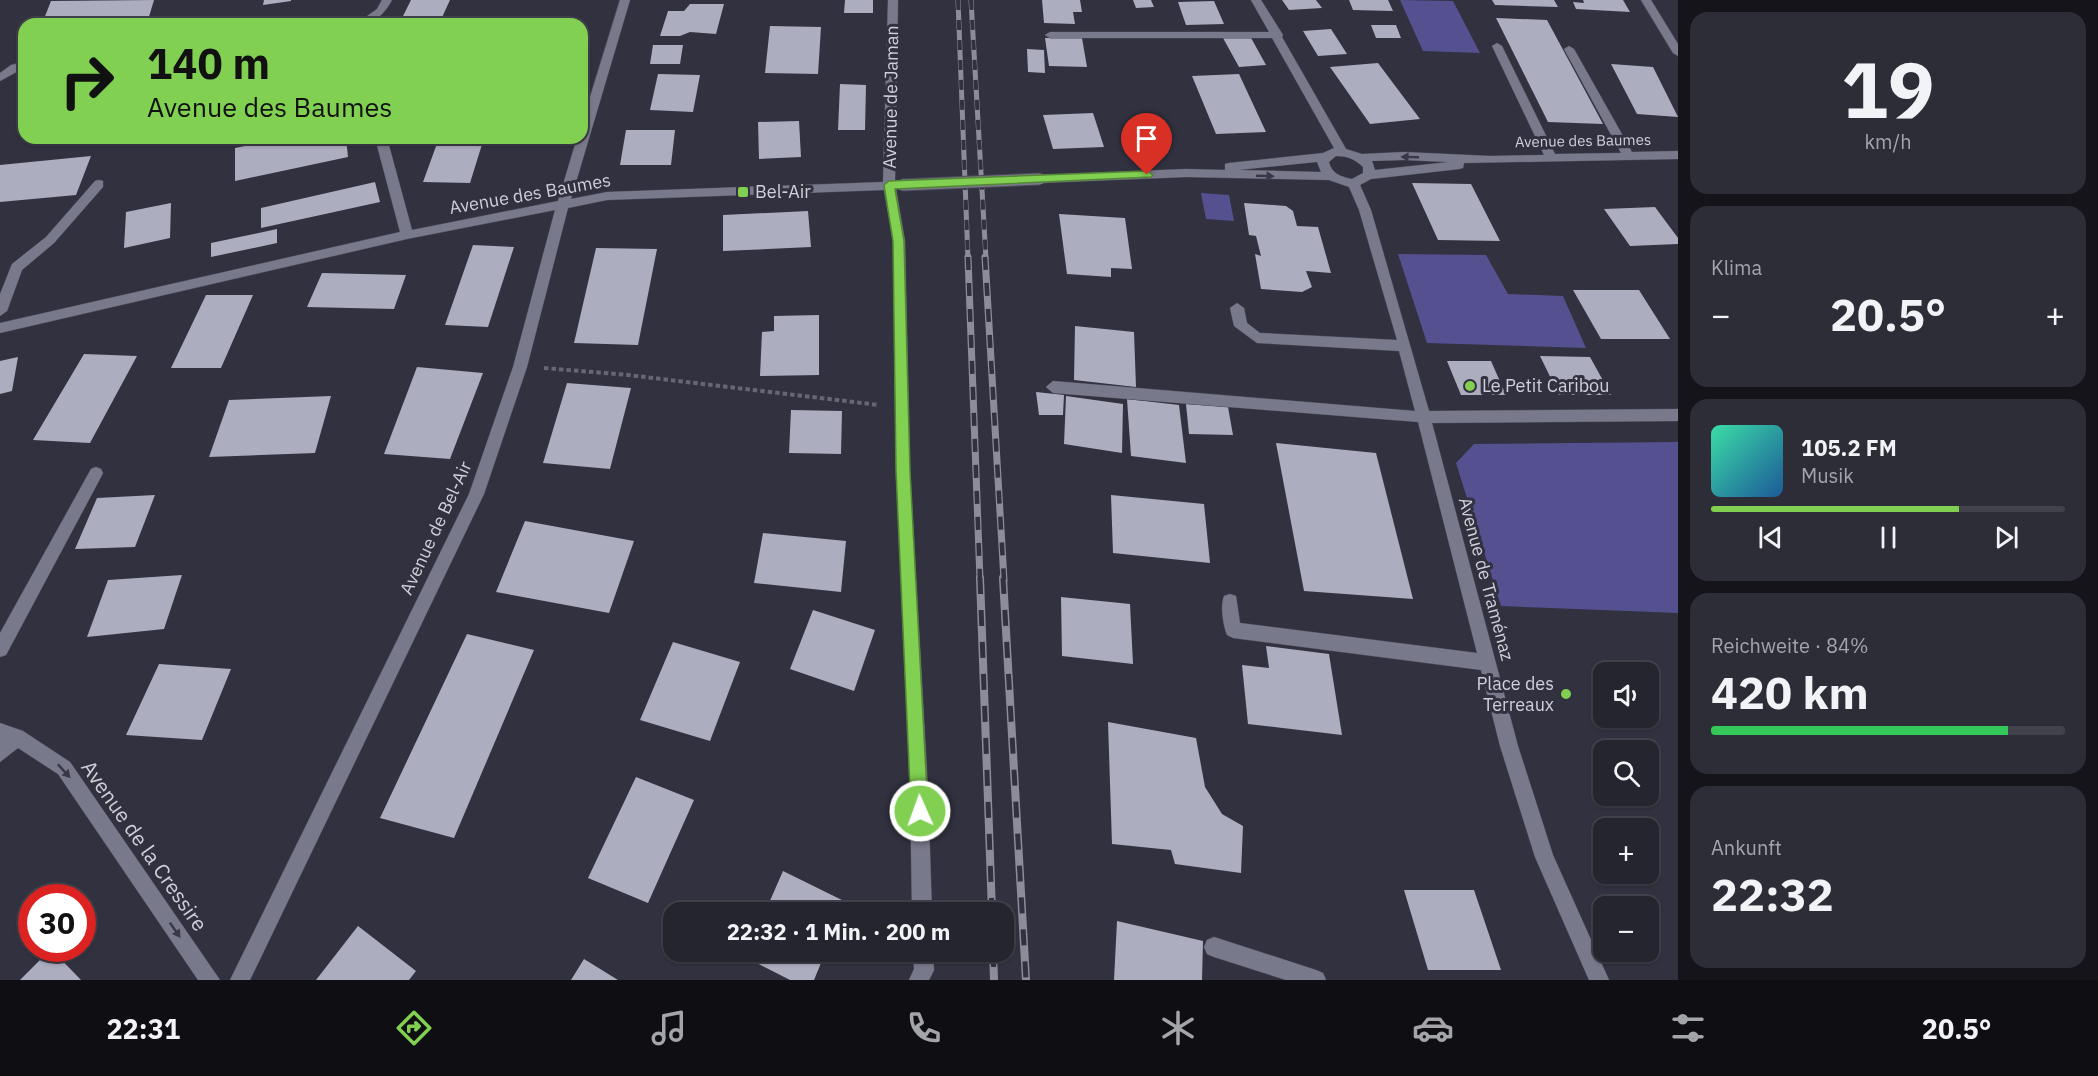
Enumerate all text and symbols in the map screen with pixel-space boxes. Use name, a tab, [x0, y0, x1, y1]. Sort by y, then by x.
street label: Avenue de Jaman	[878, 25, 903, 169]
text: 140 m	[147, 36, 270, 91]
text: 19	[1841, 38, 1935, 139]
icon: right	[48, 42, 126, 120]
text: Avenue des Baumes	[147, 89, 392, 124]
pin	[1121, 113, 1172, 175]
icon: arrive	[1130, 122, 1163, 155]
text: km/h	[1864, 128, 1912, 155]
street label: Avenue des Baumes	[1515, 130, 1651, 151]
one-way arrow	[1401, 152, 1420, 161]
street label: Avenue des Baumes	[447, 168, 612, 219]
one-way arrow	[1256, 171, 1275, 181]
place label: Bel-Air	[755, 180, 811, 203]
marker: Bel-Air	[736, 185, 750, 199]
text: Klima	[1711, 254, 1762, 281]
text: 20.5°	[1830, 285, 1946, 343]
text: −	[1711, 293, 1731, 336]
text: +	[2045, 293, 2065, 336]
place label: Le Petit Caribou	[1482, 374, 1609, 397]
marker: Le Petit Caribou	[1463, 379, 1477, 393]
text: 105.2 FM	[1801, 433, 1897, 462]
street label: Avenue de Bel-Air	[395, 457, 477, 598]
text: Musik	[1801, 462, 1854, 489]
street label: Avenue de Traménaz	[1454, 495, 1519, 663]
icon: previous	[1754, 521, 1787, 554]
icon: pause	[1872, 521, 1905, 554]
icon: next	[1990, 521, 2023, 554]
text: Reichweite · 84%	[1711, 632, 1868, 659]
map controls	[1593, 662, 1659, 962]
button: sound	[1593, 662, 1659, 728]
text: 420 km	[1711, 663, 1869, 721]
place label: Place des Terreaux	[1476, 672, 1554, 716]
marker: Place des Terreaux	[1559, 687, 1573, 701]
button: search	[1593, 740, 1659, 806]
street label: Avenue de la Cressire	[75, 754, 214, 936]
one-way arrow	[56, 763, 70, 777]
position arrow	[888, 779, 952, 843]
button: +	[1593, 818, 1659, 884]
text: Ankunft	[1711, 834, 1782, 861]
text: 22:32	[1711, 865, 1834, 923]
speed limit sign: 30	[18, 884, 96, 962]
button: −	[1593, 896, 1659, 962]
text: 22:32 · 1 Min. · 200 m	[727, 917, 950, 946]
one-way arrow	[169, 922, 181, 938]
icon: directions	[393, 1007, 435, 1049]
icon: music	[648, 1007, 690, 1049]
icon: phone	[903, 1007, 945, 1049]
icon: climate	[1157, 1007, 1199, 1049]
icon: car	[1412, 1007, 1454, 1049]
icon: filters	[1667, 1007, 1709, 1049]
text: 22:31	[106, 1011, 180, 1046]
text: 20.5°	[1922, 1011, 1991, 1046]

